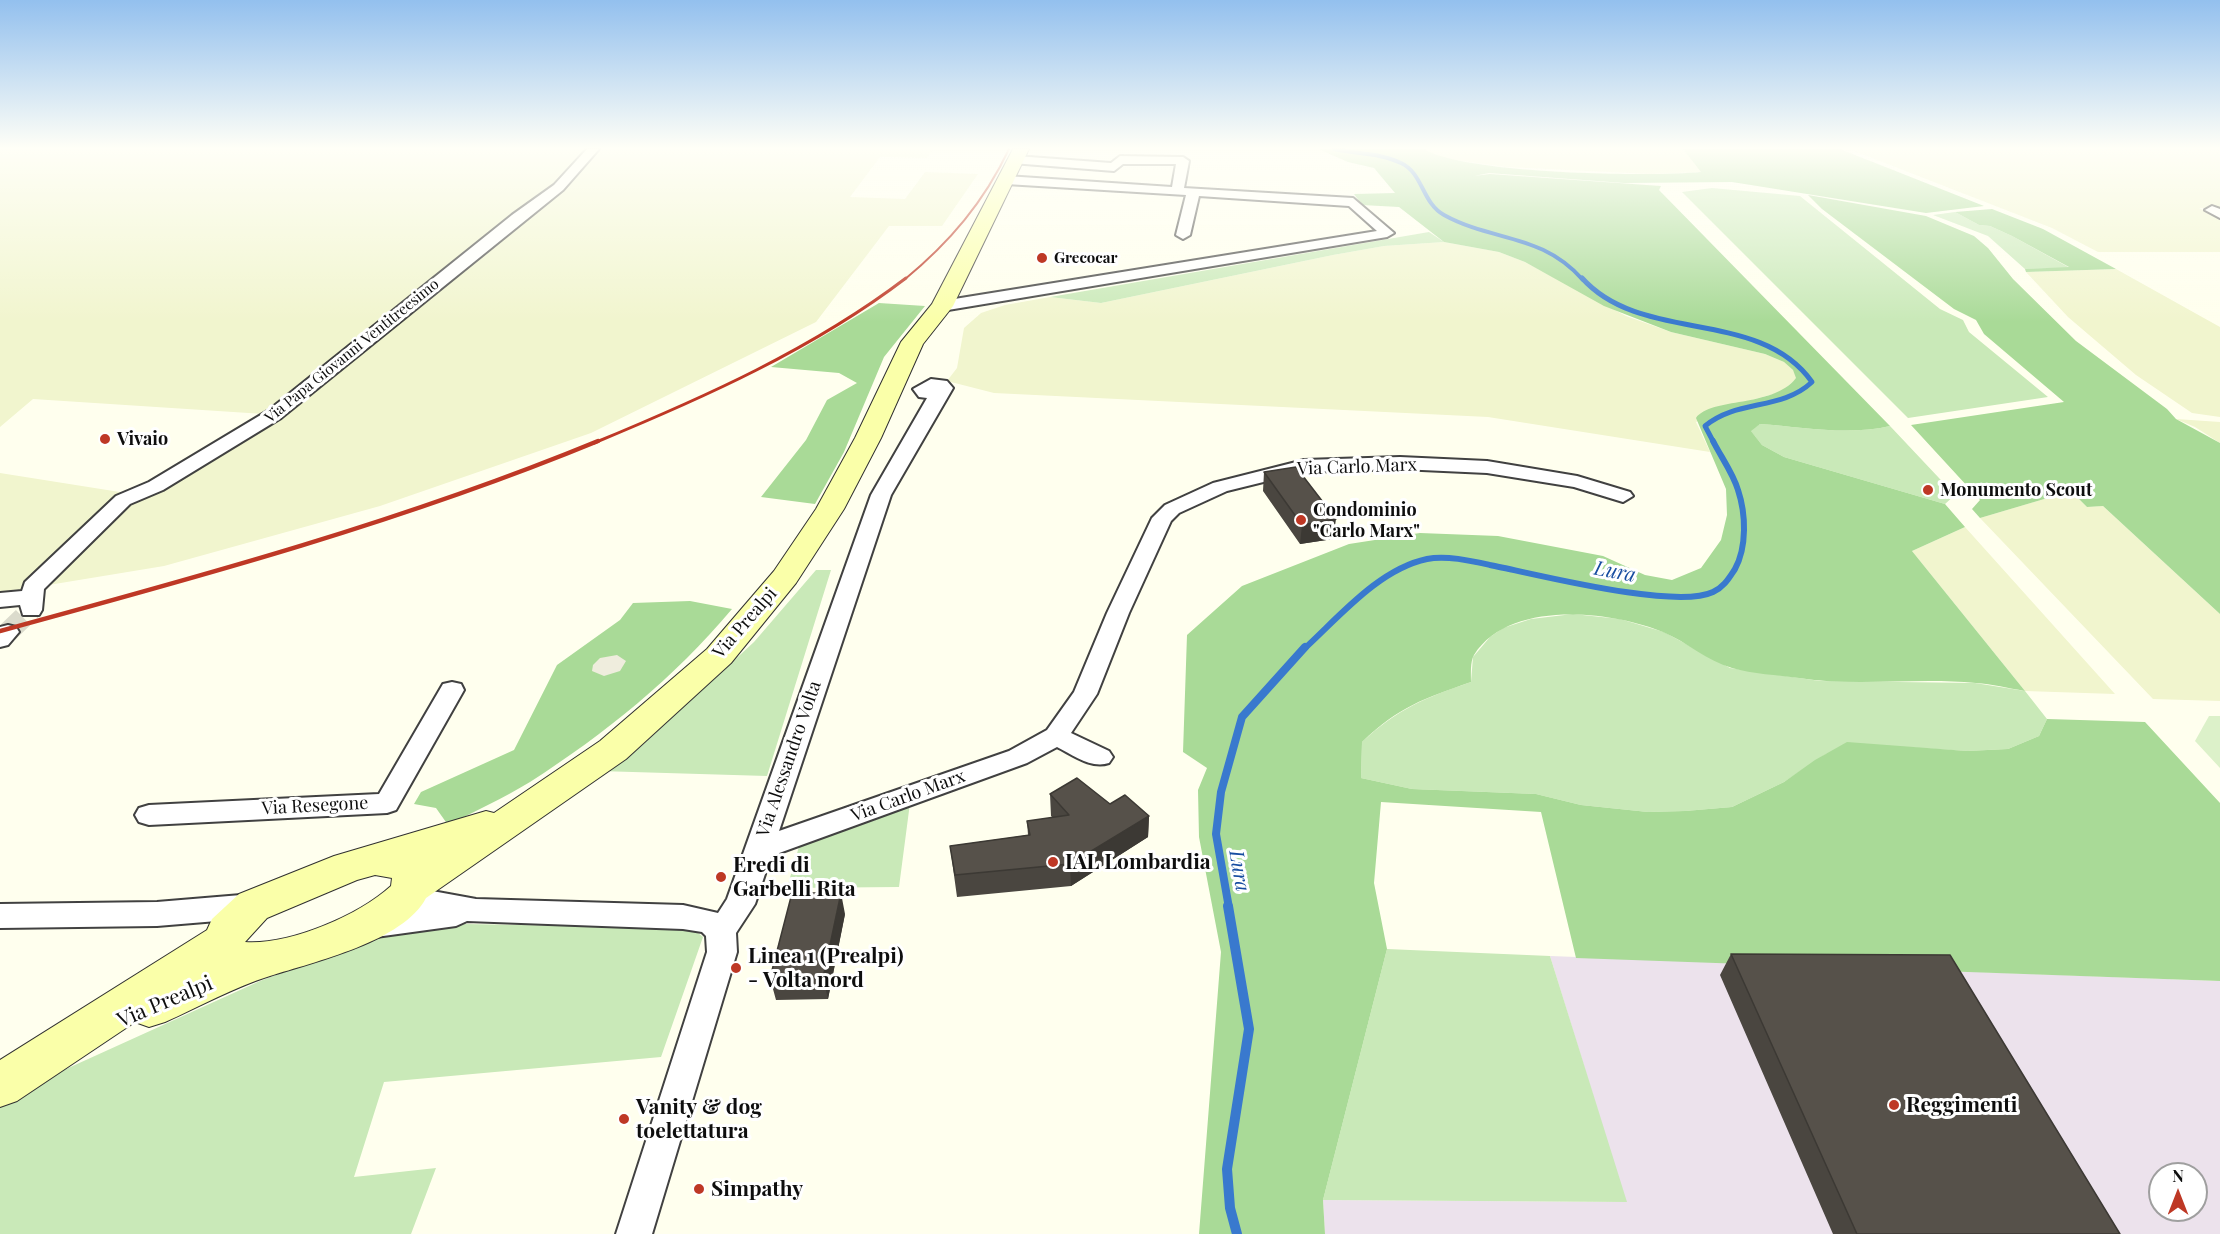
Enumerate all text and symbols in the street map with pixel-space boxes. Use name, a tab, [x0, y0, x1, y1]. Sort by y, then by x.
place label: Grecocar	[1054, 249, 1118, 267]
marker: Grecocar	[1035, 251, 1049, 265]
street label: Via Papa Giovanni Ventitreesimo	[261, 275, 443, 427]
place label: Vivaio	[117, 428, 168, 450]
marker: Vivaio	[98, 432, 112, 446]
street label: Via Carlo Marx	[1297, 454, 1417, 480]
place label: Monumento Scout	[1940, 479, 2092, 501]
marker: Monumento Scout	[1921, 483, 1935, 497]
place label: Condominio "Carlo Marx"	[1313, 499, 1420, 542]
marker: Condominio "Carlo Marx"	[1294, 513, 1308, 527]
water label: Lura	[1592, 556, 1638, 588]
street label: Via Prealpi	[708, 583, 782, 663]
street label: Via Alessandro Volta	[752, 678, 826, 840]
street label: Via Carlo Marx	[848, 765, 968, 827]
street label: Via Resegone	[261, 792, 369, 820]
water label: Lura	[1224, 848, 1254, 894]
place label: IAL Lombardia	[1065, 849, 1211, 875]
place label: Eredi di Garbelli Rita	[733, 852, 856, 902]
marker: IAL Lombardia	[1046, 855, 1060, 869]
marker: Eredi di Garbelli Rita	[714, 870, 728, 884]
place label: Linea 1 (Prealpi) - Volta nord	[748, 943, 904, 993]
marker: Linea 1 (Prealpi) - Volta nord	[729, 961, 743, 975]
street label: Via Prealpi	[114, 971, 216, 1033]
place label: Reggimenti	[1906, 1092, 2017, 1118]
place label: Vanity & dog toelettatura	[636, 1094, 762, 1144]
marker: Reggimenti	[1887, 1098, 1901, 1112]
marker: Vanity & dog toelettatura	[617, 1112, 631, 1126]
north arrow	[2148, 1162, 2208, 1222]
text: N	[2172, 1165, 2184, 1186]
place label: Simpathy	[711, 1176, 803, 1202]
marker: Simpathy	[692, 1182, 706, 1196]

